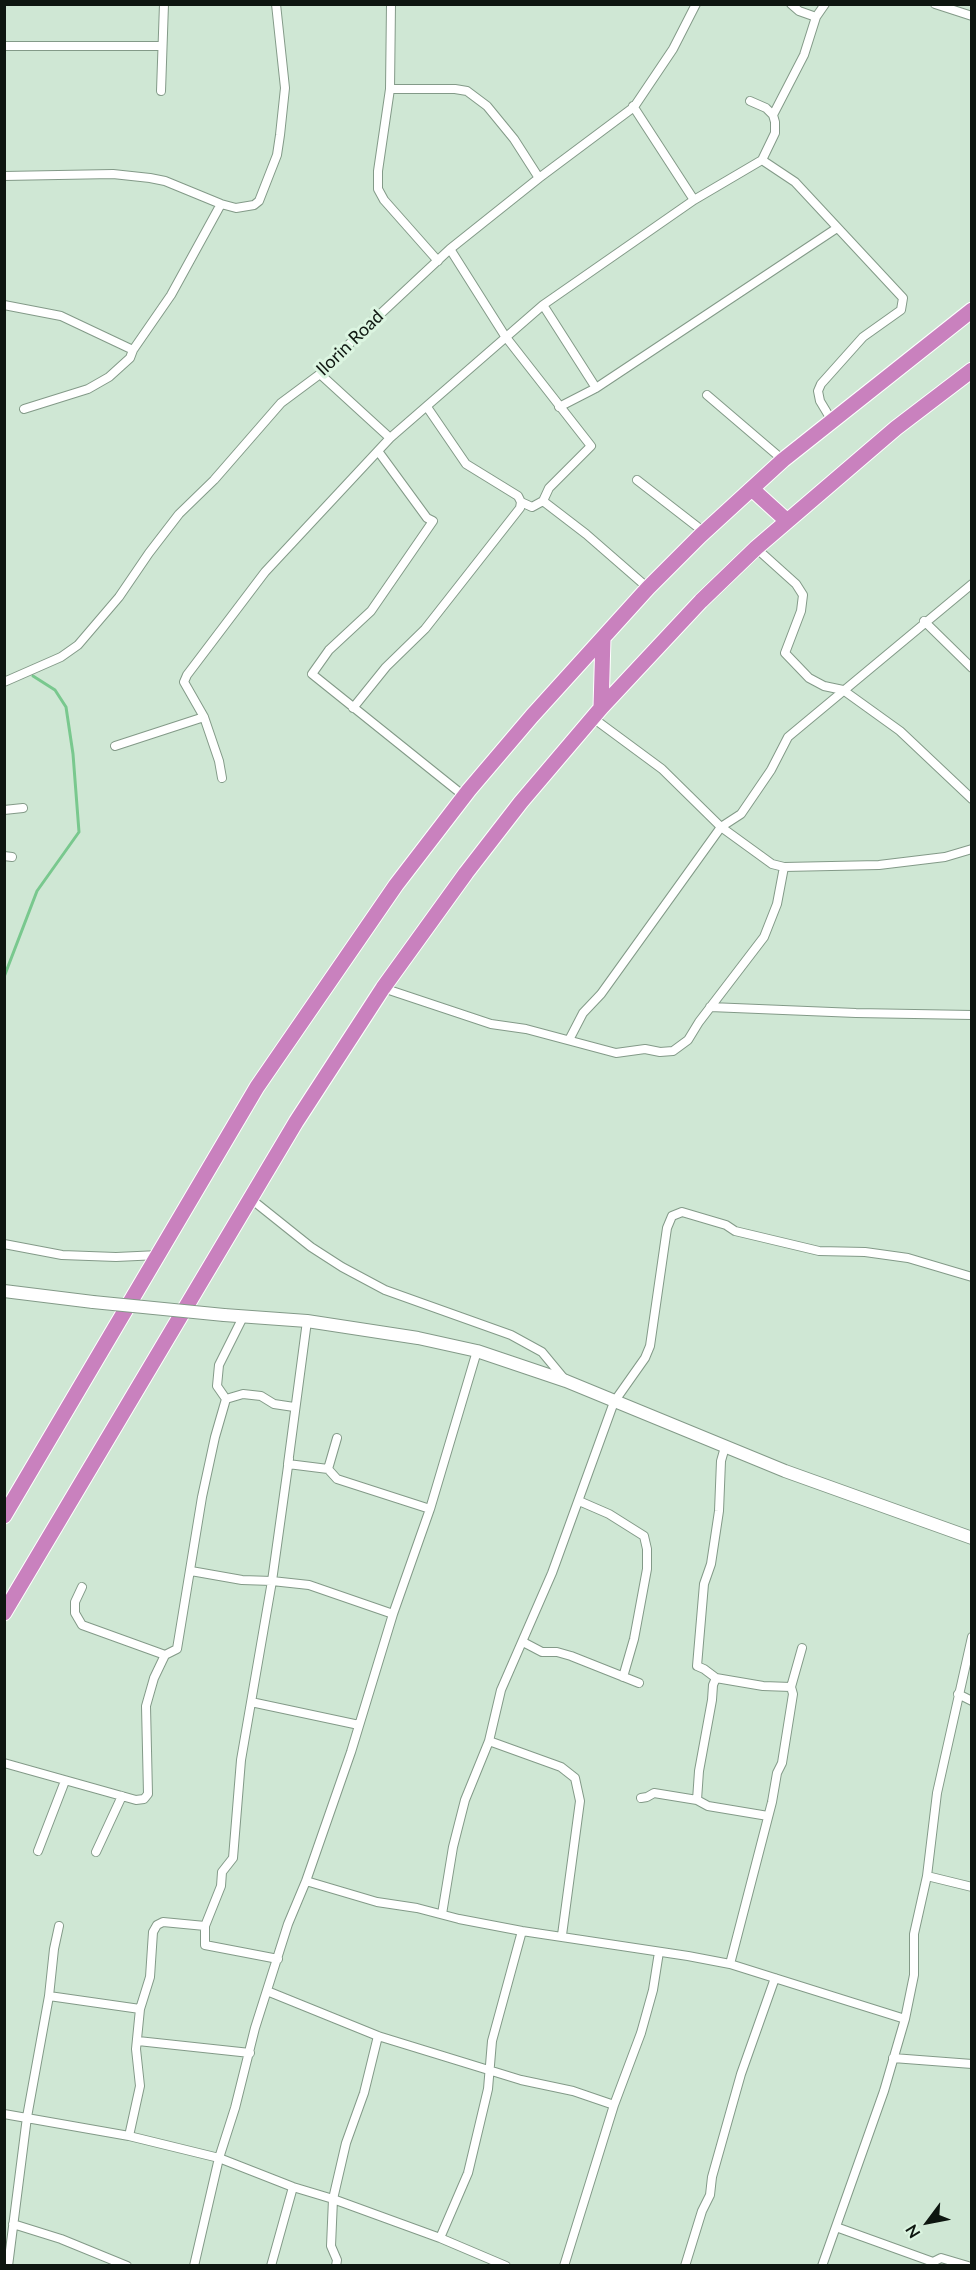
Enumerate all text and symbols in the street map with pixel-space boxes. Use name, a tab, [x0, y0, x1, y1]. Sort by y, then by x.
street label: Ilorin Road	[312, 306, 388, 380]
north arrow	[898, 2192, 958, 2252]
text: N	[901, 2222, 924, 2242]

